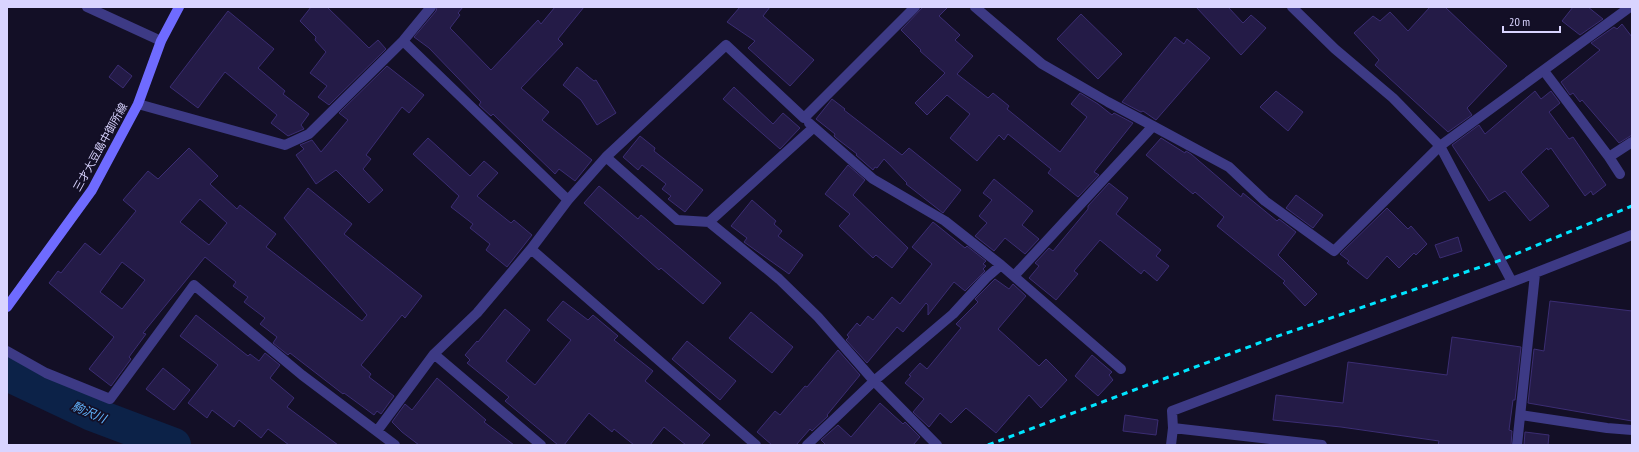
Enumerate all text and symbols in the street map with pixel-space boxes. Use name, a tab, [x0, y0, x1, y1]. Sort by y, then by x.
scale bar	[1503, 8, 1560, 34]
text: 20 m	[1509, 14, 1530, 29]
street label: 三才大豆島中御所線	[70, 100, 130, 194]
water label: 駒沢川	[69, 398, 110, 427]

